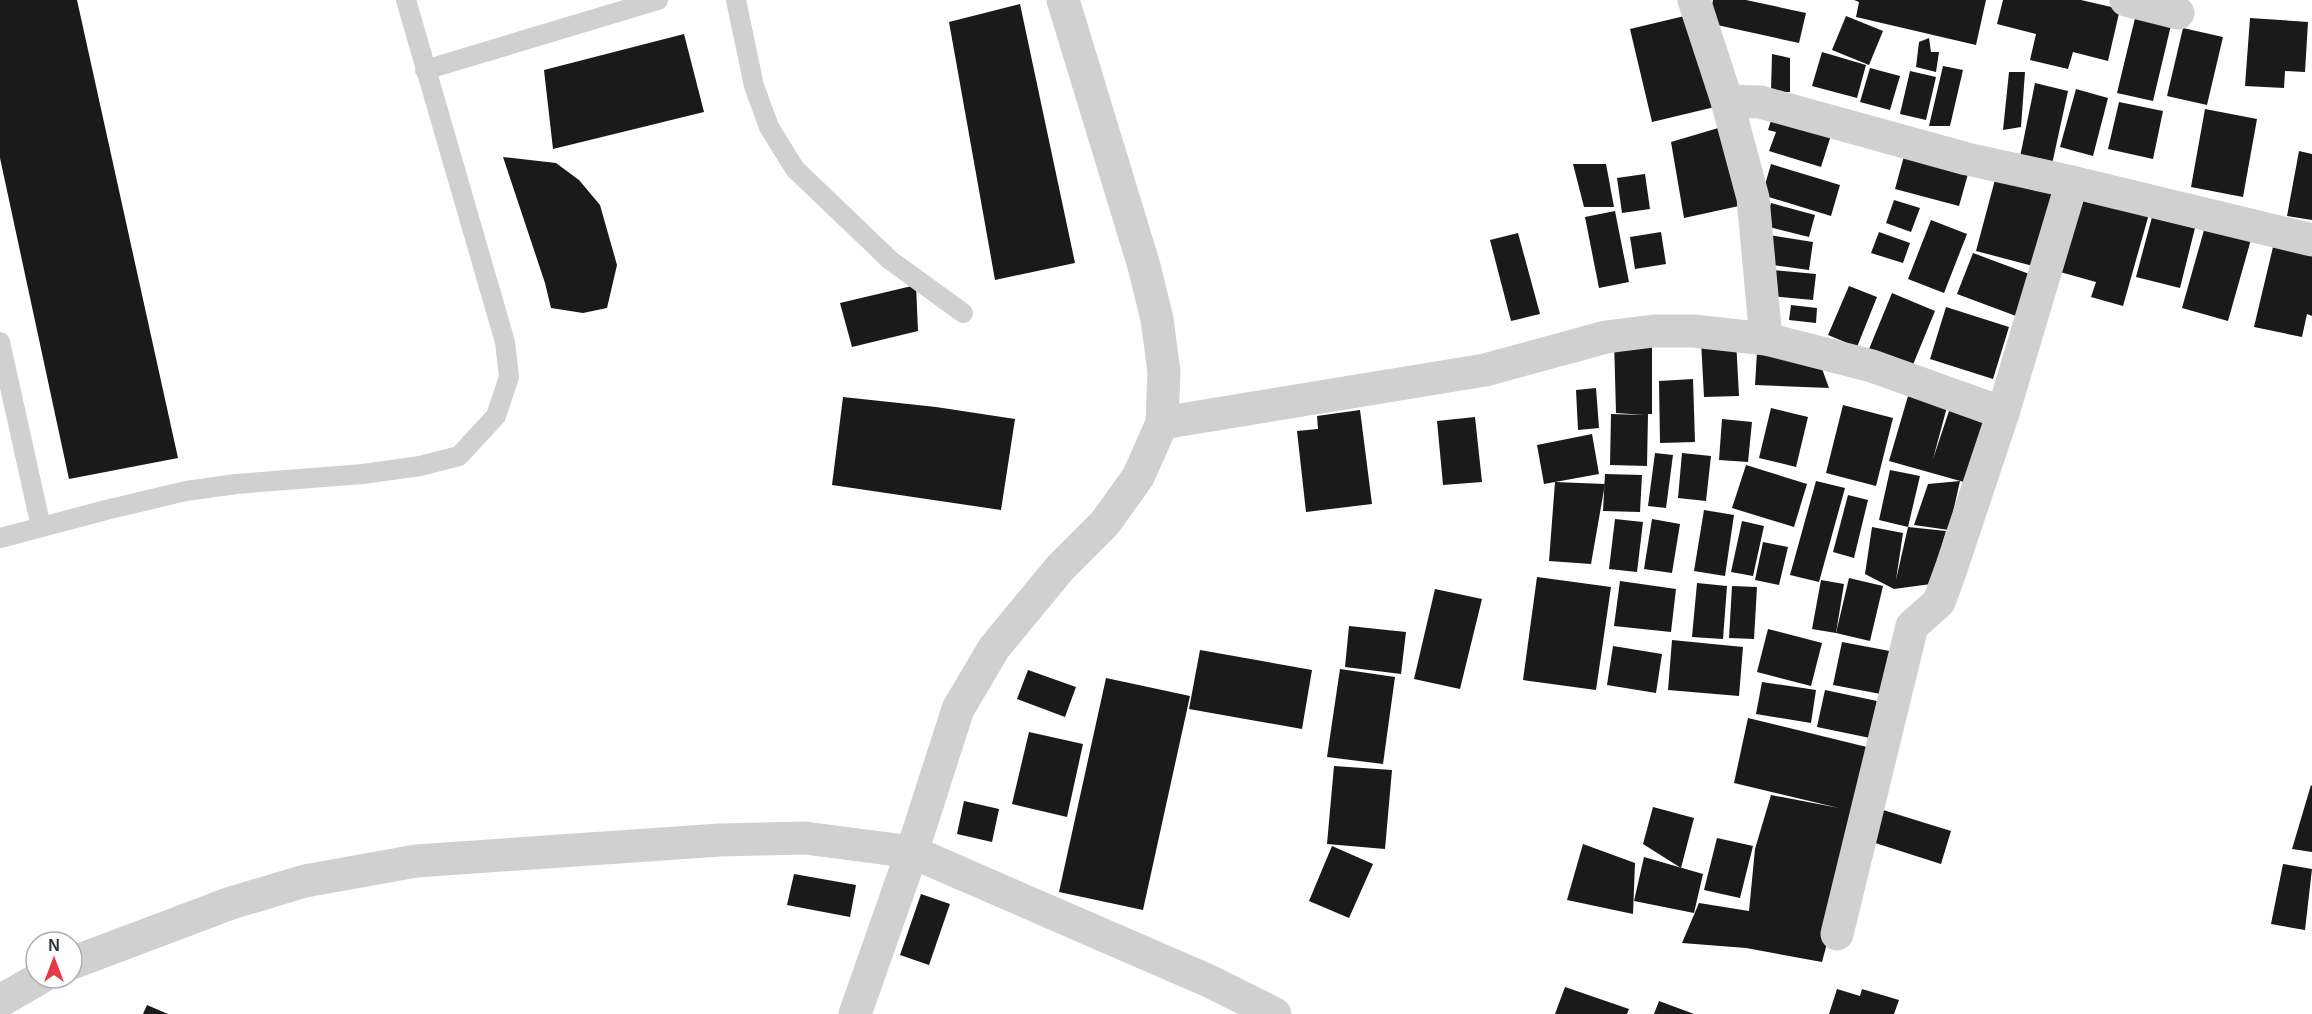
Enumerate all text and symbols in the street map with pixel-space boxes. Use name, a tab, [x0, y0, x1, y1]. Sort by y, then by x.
north arrow	[24, 930, 84, 990]
text: N	[48, 937, 60, 954]

